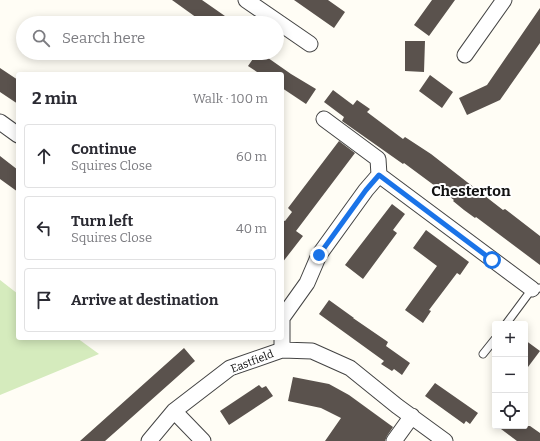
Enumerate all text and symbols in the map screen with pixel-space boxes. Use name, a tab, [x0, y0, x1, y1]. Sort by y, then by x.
search box	[16, 16, 284, 60]
icon: search	[30, 27, 52, 49]
text: Search here	[62, 29, 145, 47]
text: 2 min	[32, 88, 77, 109]
text: Walk · 100 m	[193, 91, 268, 106]
text: Continue	[71, 140, 137, 158]
icon: ahead	[33, 145, 55, 167]
text: 60 m	[236, 149, 267, 164]
text: Squires Close	[71, 158, 152, 173]
district label: Chesterton	[431, 182, 511, 200]
text: Turn left	[71, 212, 133, 230]
icon: left	[33, 217, 55, 239]
text: 40 m	[236, 221, 267, 236]
text: Squires Close	[71, 230, 152, 245]
route end	[310, 246, 328, 264]
route start	[483, 251, 501, 269]
icon: arrive	[33, 289, 55, 311]
text: Arrive at destination	[71, 291, 218, 309]
map controls	[492, 321, 528, 429]
button: +	[492, 321, 528, 357]
street label: Eastfield	[229, 347, 276, 376]
button: −	[492, 357, 528, 393]
button: locate	[492, 393, 528, 429]

